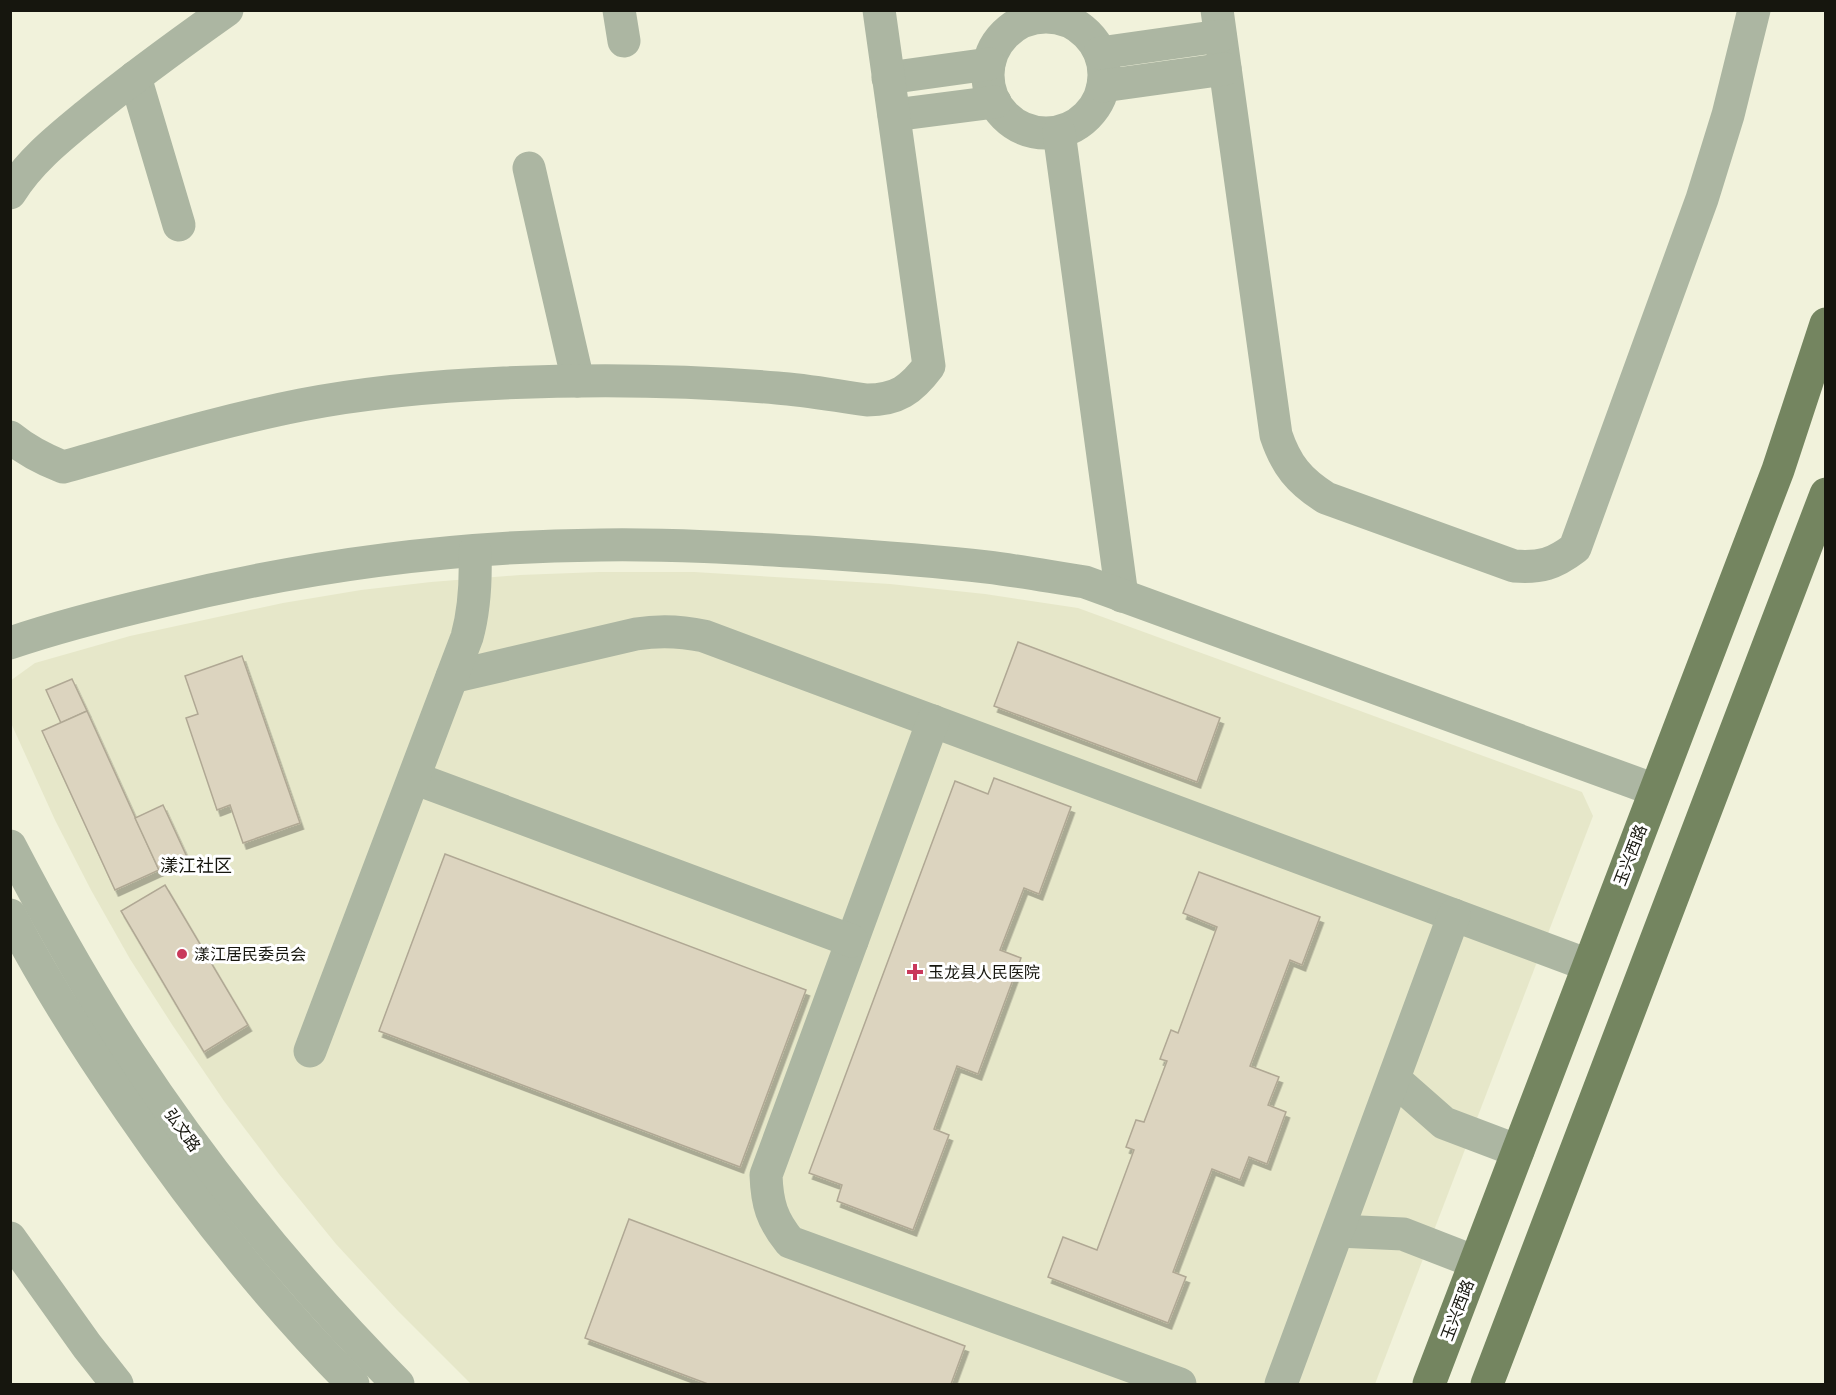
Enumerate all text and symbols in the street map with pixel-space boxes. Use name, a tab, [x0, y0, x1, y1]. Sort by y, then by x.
street label: 玉兴西路	[1609, 822, 1651, 888]
district label: 漾江社区	[160, 854, 232, 877]
place label: 漾江居民委员会	[194, 944, 306, 964]
marker: 漾江居民委员会	[175, 947, 189, 961]
place label: 玉龙县人民医院	[928, 962, 1040, 982]
marker: 玉龙县人民医院	[906, 963, 924, 981]
street label: 弘文路	[161, 1105, 205, 1155]
street label: 玉兴西路	[1436, 1277, 1478, 1343]

